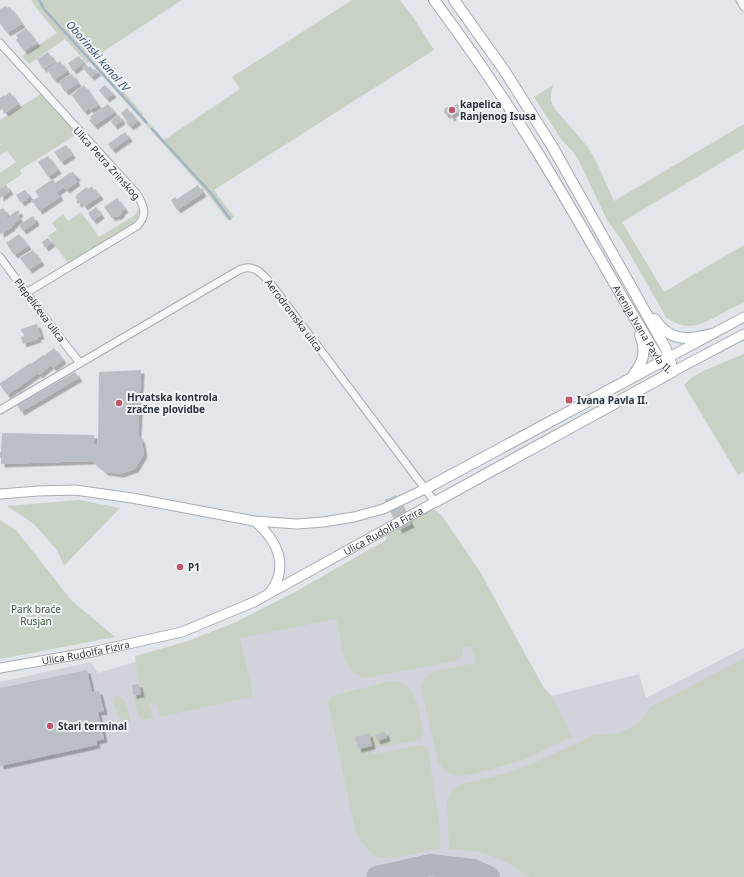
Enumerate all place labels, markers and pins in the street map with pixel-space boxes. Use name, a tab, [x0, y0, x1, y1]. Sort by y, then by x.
place label: kapelica Ranjenog Isusa	[460, 97, 536, 123]
marker: kapelica Ranjenog Isusa	[447, 105, 457, 115]
place label: Hrvatska kontrola zračne plovidbe	[127, 390, 218, 416]
place label: Ivana Pavla II.	[577, 393, 648, 407]
marker: Ivana Pavla II.	[564, 395, 574, 405]
marker: Hrvatska kontrola zračne plovidbe	[114, 398, 124, 408]
place label: P1	[188, 560, 200, 574]
marker: P1	[175, 562, 185, 572]
place label: Stari terminal	[58, 719, 127, 733]
marker: Stari terminal	[45, 721, 55, 731]

